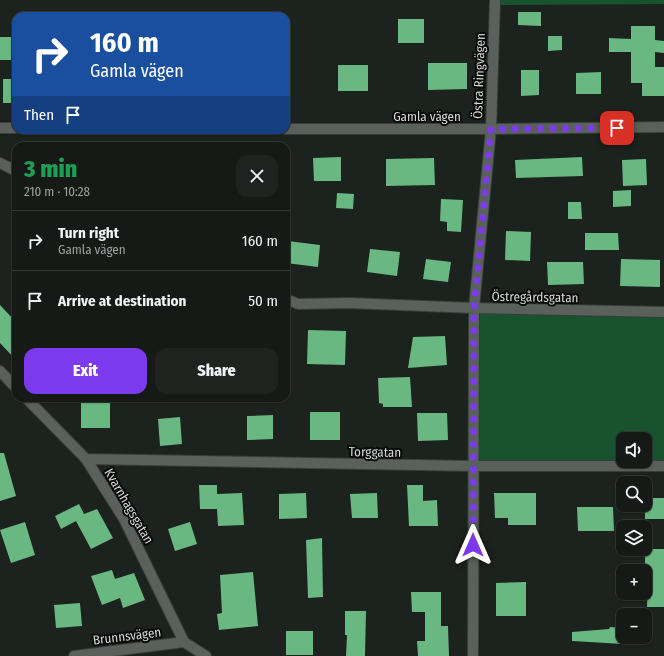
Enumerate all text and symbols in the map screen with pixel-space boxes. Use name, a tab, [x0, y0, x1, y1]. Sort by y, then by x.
text: 160 m	[90, 26, 159, 59]
icon: right	[24, 28, 76, 80]
street label: Östra Ringvägen	[469, 33, 488, 119]
text: Gamla vägen	[90, 60, 184, 82]
icon: arrive	[62, 104, 84, 126]
text: Then	[24, 106, 54, 124]
street label: Gamla vägen	[393, 109, 461, 124]
pin	[600, 111, 634, 145]
icon: arrive	[606, 117, 628, 139]
text: 3 min	[24, 155, 77, 183]
button: close	[236, 155, 278, 197]
text: 210 m · 10:28	[24, 184, 90, 199]
text: Turn right	[58, 224, 119, 242]
icon: right	[24, 230, 46, 252]
text: 160 m	[242, 232, 278, 250]
text: Gamla vägen	[58, 242, 126, 257]
street label: Östregårdsgatan	[491, 288, 579, 305]
icon: arrive	[24, 290, 46, 312]
text: Arrive at destination	[58, 292, 186, 310]
text: 50 m	[248, 292, 278, 310]
button: Exit	[24, 348, 147, 394]
button: Share	[155, 348, 278, 394]
map controls	[616, 432, 652, 644]
button: sound	[616, 432, 652, 468]
street label: Torggatan	[349, 444, 401, 460]
street label: Kvarnhagsgatan	[101, 466, 157, 546]
button: search	[616, 476, 652, 512]
button: layers	[616, 520, 652, 556]
position arrow	[452, 524, 494, 566]
button: +	[616, 564, 652, 600]
button: −	[616, 608, 652, 644]
street label: Brunnsvägen	[92, 624, 162, 648]

